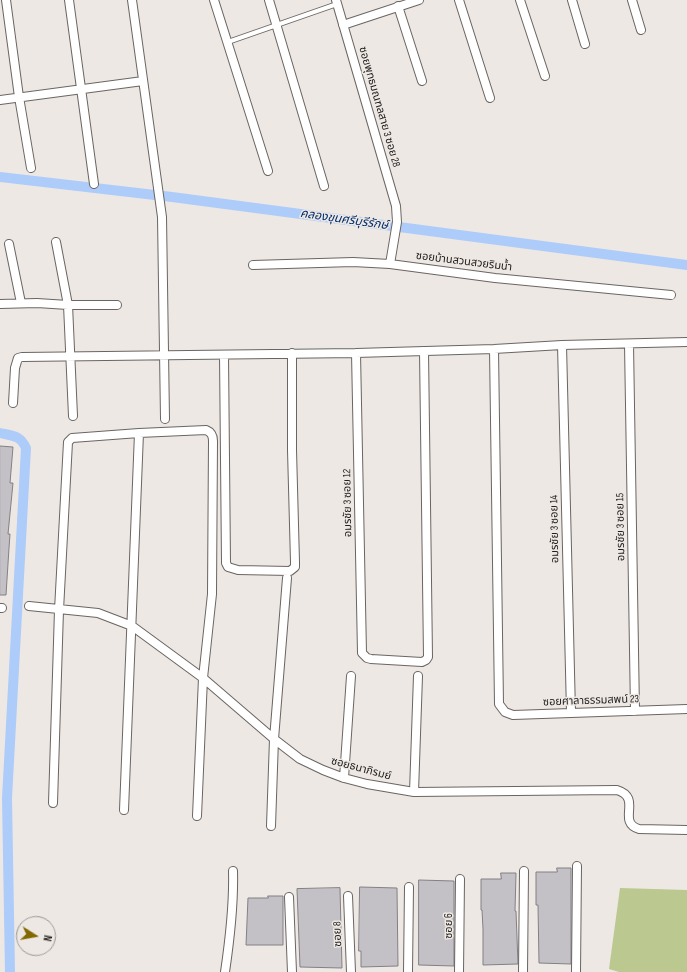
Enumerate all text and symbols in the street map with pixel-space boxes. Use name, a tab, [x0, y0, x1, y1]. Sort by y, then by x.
street label: ซอยพุทธมณฑลสาย 3 ซอย 28	[355, 45, 403, 169]
water label: คลองขุนศรีบุรีรักษ์	[299, 207, 389, 233]
street label: ซอยบ้านสวนสวยริมน้ำ	[415, 250, 513, 274]
street label: อมรชัย 3 ซอย 12	[341, 469, 355, 537]
street label: อมรชัย 3 ซอย 15	[614, 493, 628, 561]
street label: อมรชัย 3 ซอย 14	[548, 495, 562, 563]
street label: ซอยศาลาธรรมสพน์ 23	[543, 693, 639, 709]
street label: ซอยธนาภิรมย์	[330, 755, 392, 783]
street label: ซอย 6	[442, 913, 456, 939]
north arrow	[16, 916, 56, 956]
street label: ซอย 8	[331, 921, 345, 947]
text: N	[40, 934, 54, 942]

